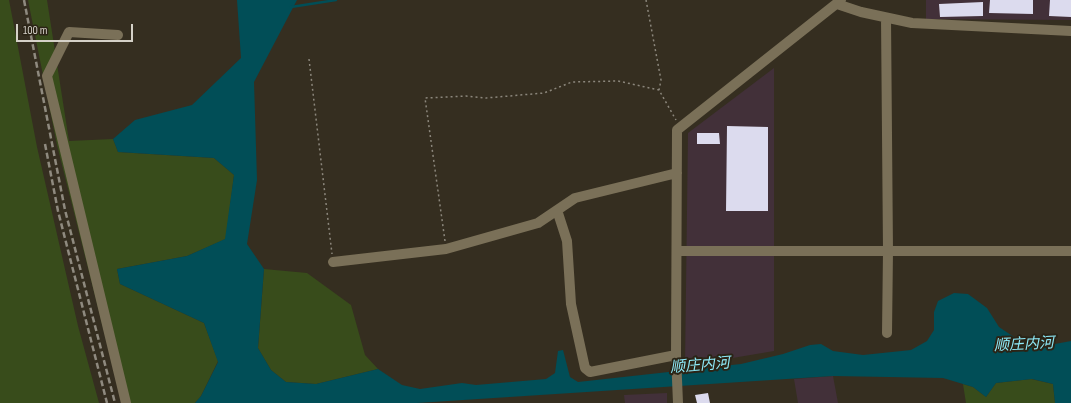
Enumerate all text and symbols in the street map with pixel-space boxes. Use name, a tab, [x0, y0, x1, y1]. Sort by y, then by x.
scale bar	[18, 16, 135, 42]
text: 100 m	[23, 23, 48, 38]
water label: 顺庄内河	[994, 334, 1054, 356]
water label: 顺庄内河	[669, 354, 731, 378]

